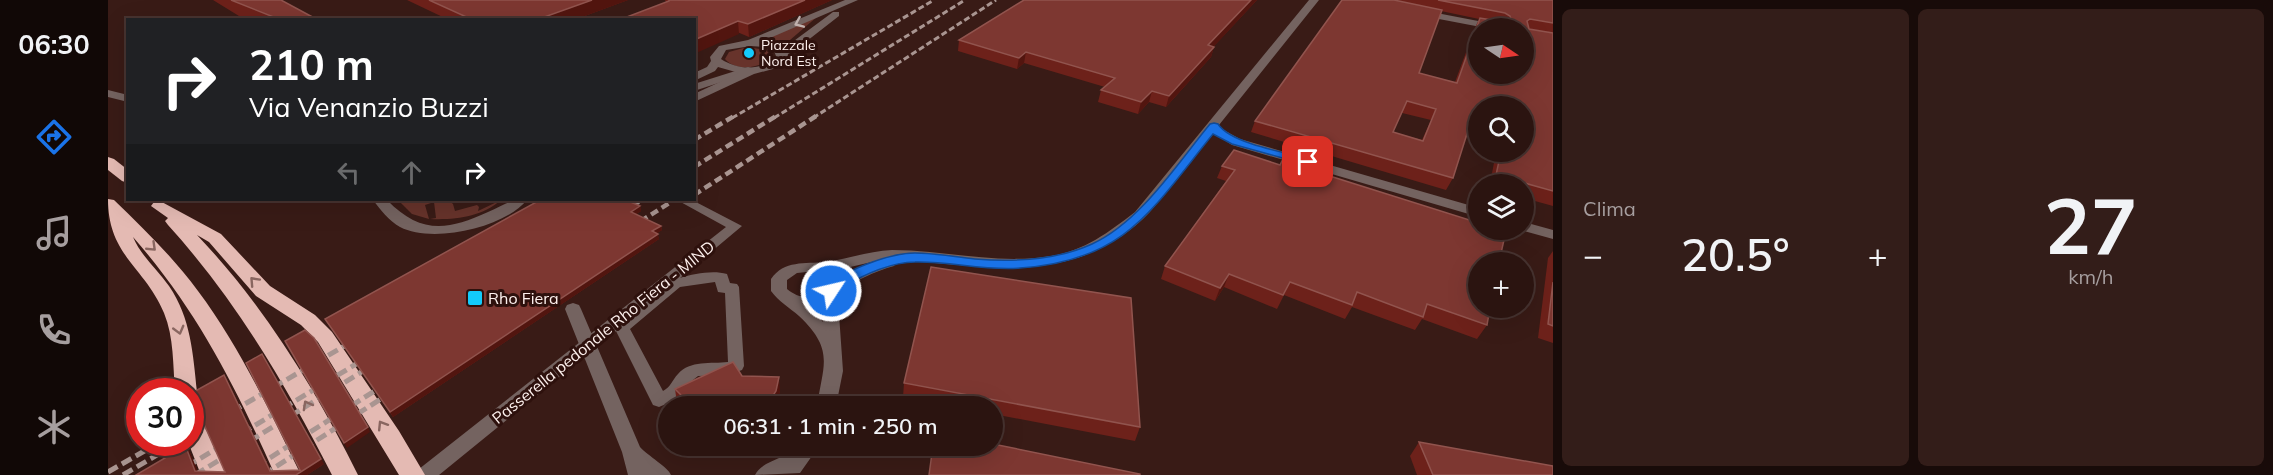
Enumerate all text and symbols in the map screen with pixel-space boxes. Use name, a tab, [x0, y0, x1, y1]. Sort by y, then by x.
one-way arrow	[794, 16, 805, 28]
north arrow	[1468, 18, 1534, 84]
map controls	[1468, 18, 1534, 318]
text: 06:30	[18, 27, 90, 61]
place label: Piazzale Nord Est	[761, 36, 816, 70]
text: 210 m	[249, 38, 374, 91]
icon: right	[150, 42, 228, 120]
marker: Piazzale Nord Est	[742, 46, 756, 60]
text: Via Venanzio Buzzi	[249, 90, 489, 124]
button: search	[1468, 96, 1534, 162]
icon: directions	[33, 116, 75, 158]
pin	[1282, 136, 1333, 187]
icon: arrive	[1291, 145, 1324, 178]
icon: left	[332, 156, 365, 189]
icon: ahead	[395, 156, 428, 189]
icon: right	[458, 156, 491, 189]
button: layers	[1468, 174, 1534, 240]
text: 27	[2044, 176, 2138, 274]
text: Clima	[1583, 196, 1636, 221]
icon: music	[33, 212, 75, 254]
text: 20.5°	[1681, 226, 1790, 282]
text: −	[1583, 234, 1603, 275]
text: +	[1868, 234, 1887, 275]
street label: Passerella pedonale Rho Fiera - MIND	[488, 236, 718, 428]
one-way arrow	[145, 239, 156, 250]
button: +	[1468, 252, 1534, 318]
position arrow	[799, 259, 863, 323]
text: km/h	[2068, 264, 2113, 289]
one-way arrow	[251, 278, 262, 289]
place label: Rho Fiera	[488, 288, 559, 308]
marker: Rho Fiera	[466, 289, 484, 307]
icon: phone	[33, 309, 75, 351]
one-way arrow	[171, 324, 184, 334]
speed limit sign: 30	[126, 378, 204, 456]
one-way arrow	[303, 401, 314, 411]
icon: climate	[33, 406, 75, 448]
text: 06:31 · 1 min · 250 m	[723, 412, 938, 440]
one-way arrow	[379, 420, 390, 431]

